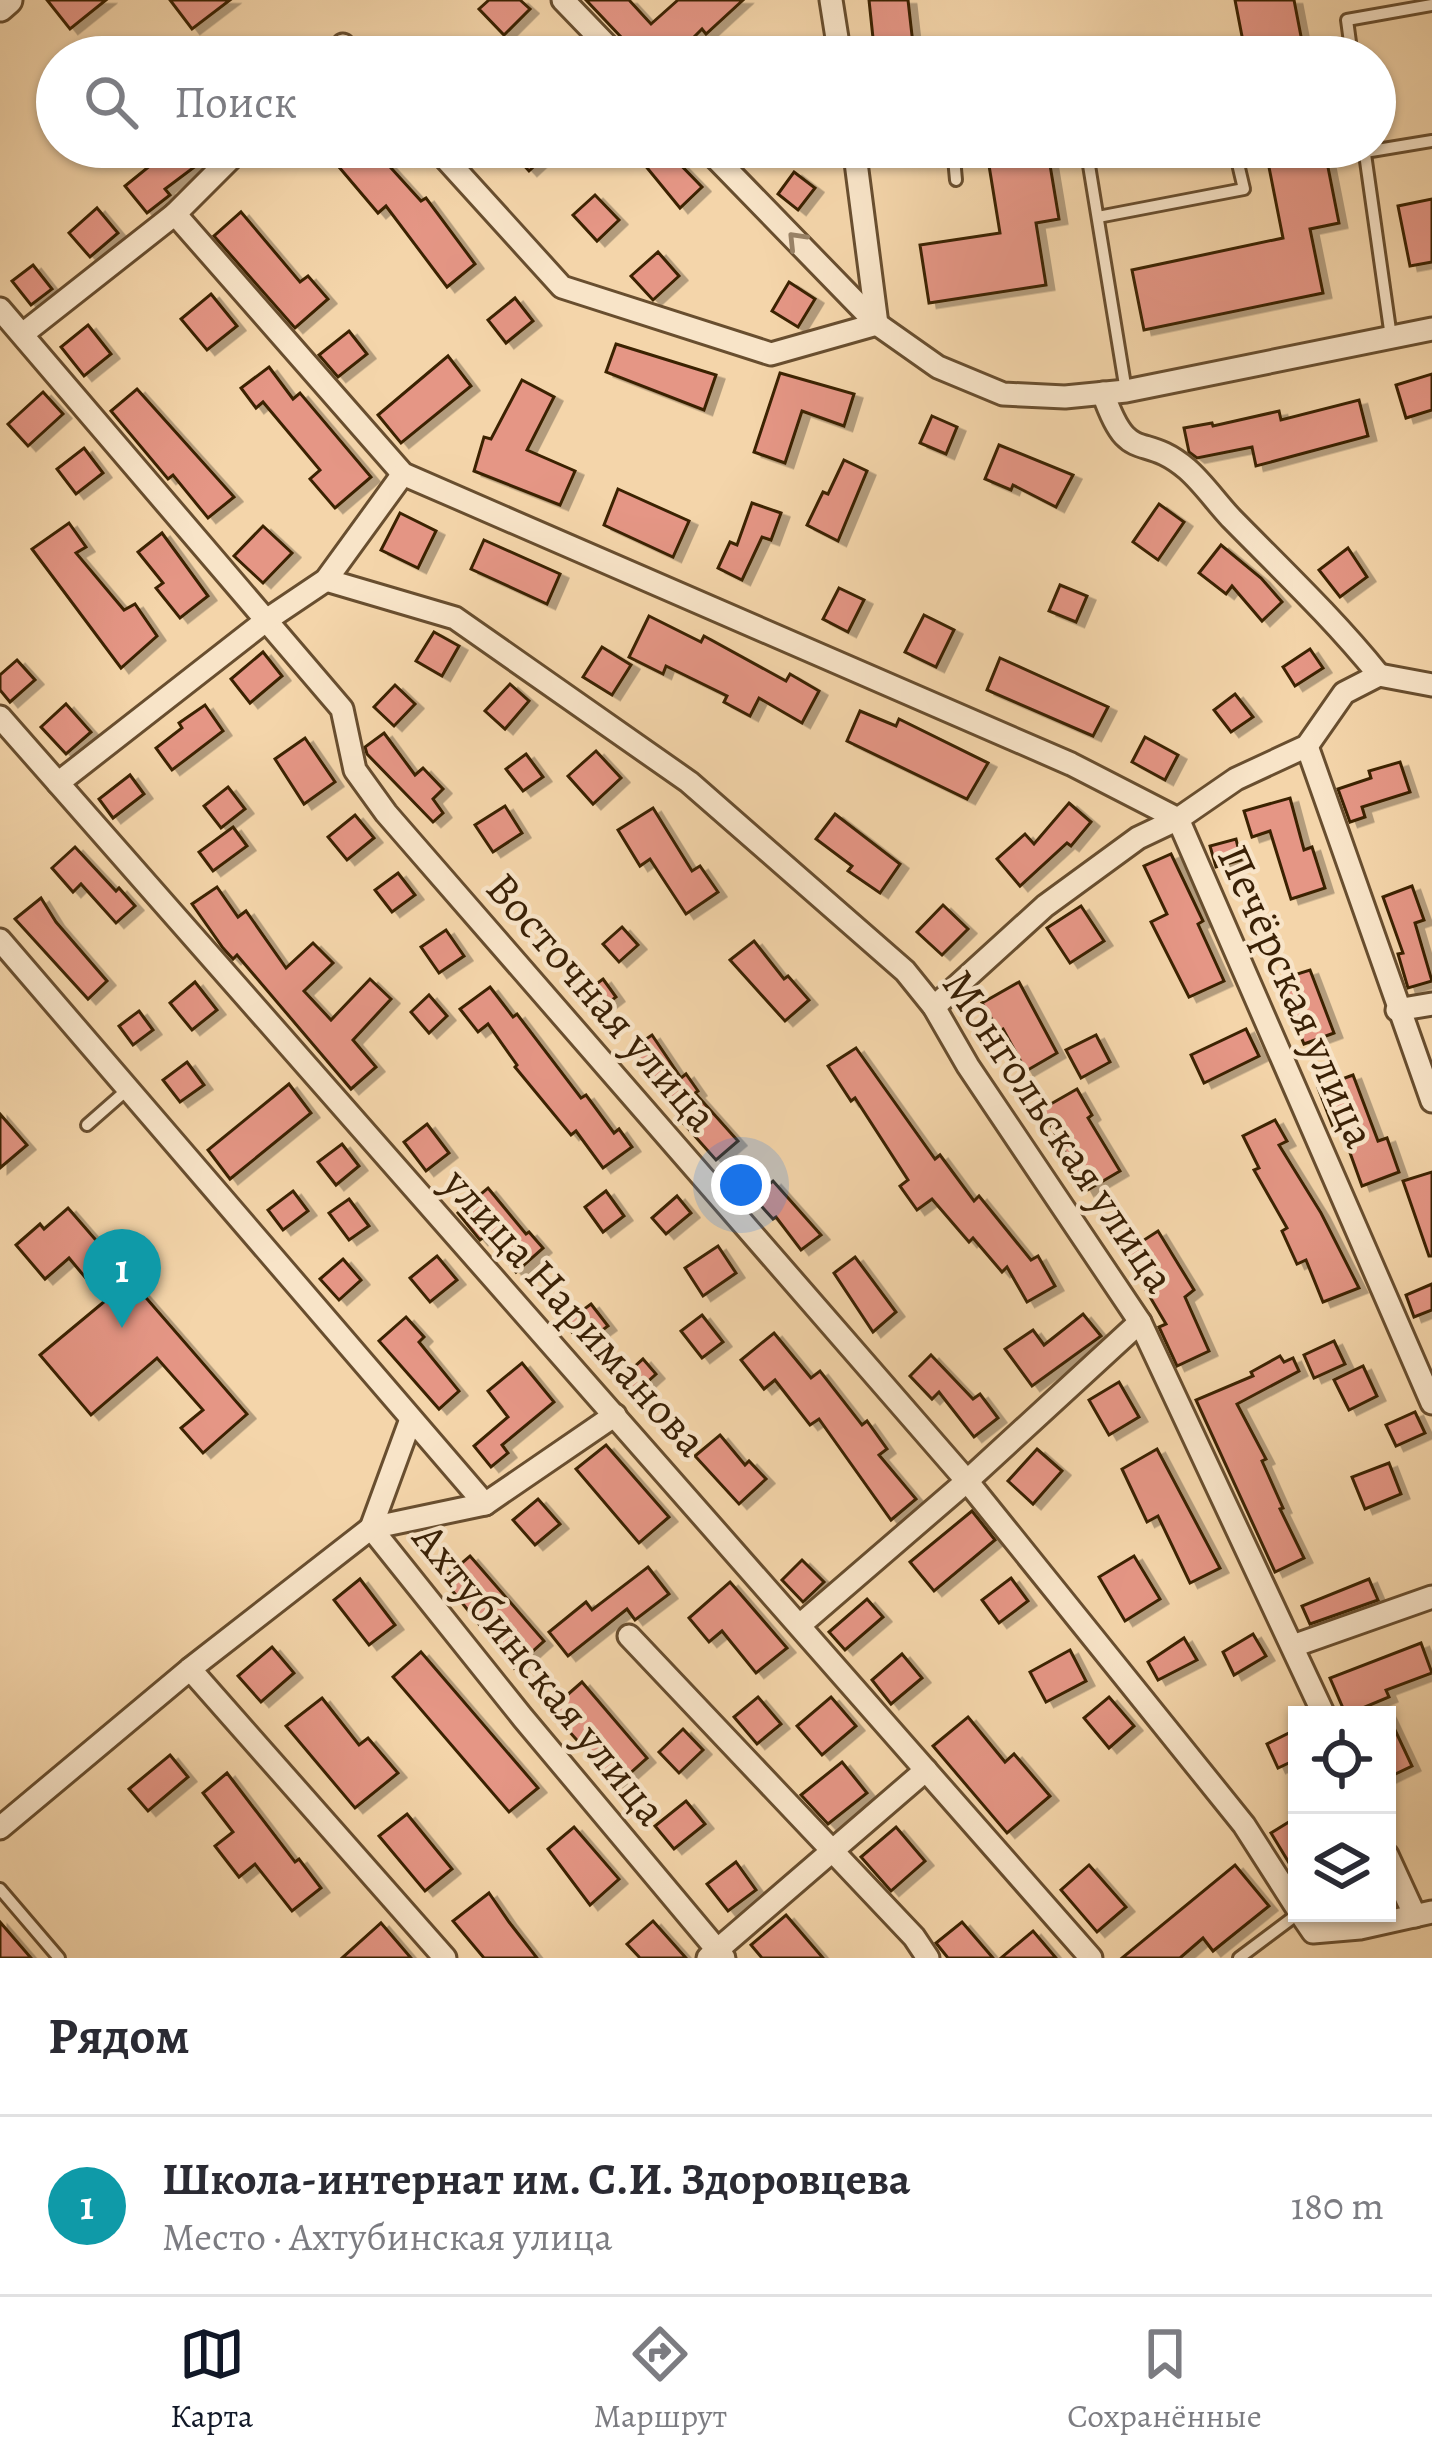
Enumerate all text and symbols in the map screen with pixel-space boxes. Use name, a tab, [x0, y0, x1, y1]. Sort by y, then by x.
search box	[36, 36, 1396, 168]
icon: search	[78, 69, 144, 135]
text: Поиск	[174, 71, 297, 133]
one-way arrow	[788, 232, 810, 254]
street label: Печёрская улица	[1202, 835, 1392, 1158]
street label: Восточная улица	[472, 859, 732, 1145]
street label: Монгольская улица	[928, 957, 1191, 1305]
street label: улица Нариманова	[428, 1153, 722, 1470]
your location	[711, 1155, 771, 1215]
pin: 1	[83, 1229, 161, 1328]
street label: Ахтубинская улица	[398, 1509, 682, 1839]
map controls	[1288, 1706, 1396, 1922]
button: locate	[1288, 1706, 1396, 1814]
button: layers	[1288, 1814, 1396, 1922]
text: Рядом	[48, 2001, 190, 2071]
text: Школа-интернат им. С.И. Здоровцева	[162, 2148, 910, 2210]
text: 1	[80, 2179, 94, 2232]
text: 180 m	[1291, 2179, 1384, 2232]
text: Место · Ахтубинская улица	[162, 2210, 613, 2263]
tab: Карта	[170, 2321, 253, 2438]
tab: Маршрут	[594, 2321, 727, 2438]
tab: Сохранённые	[1067, 2321, 1262, 2438]

